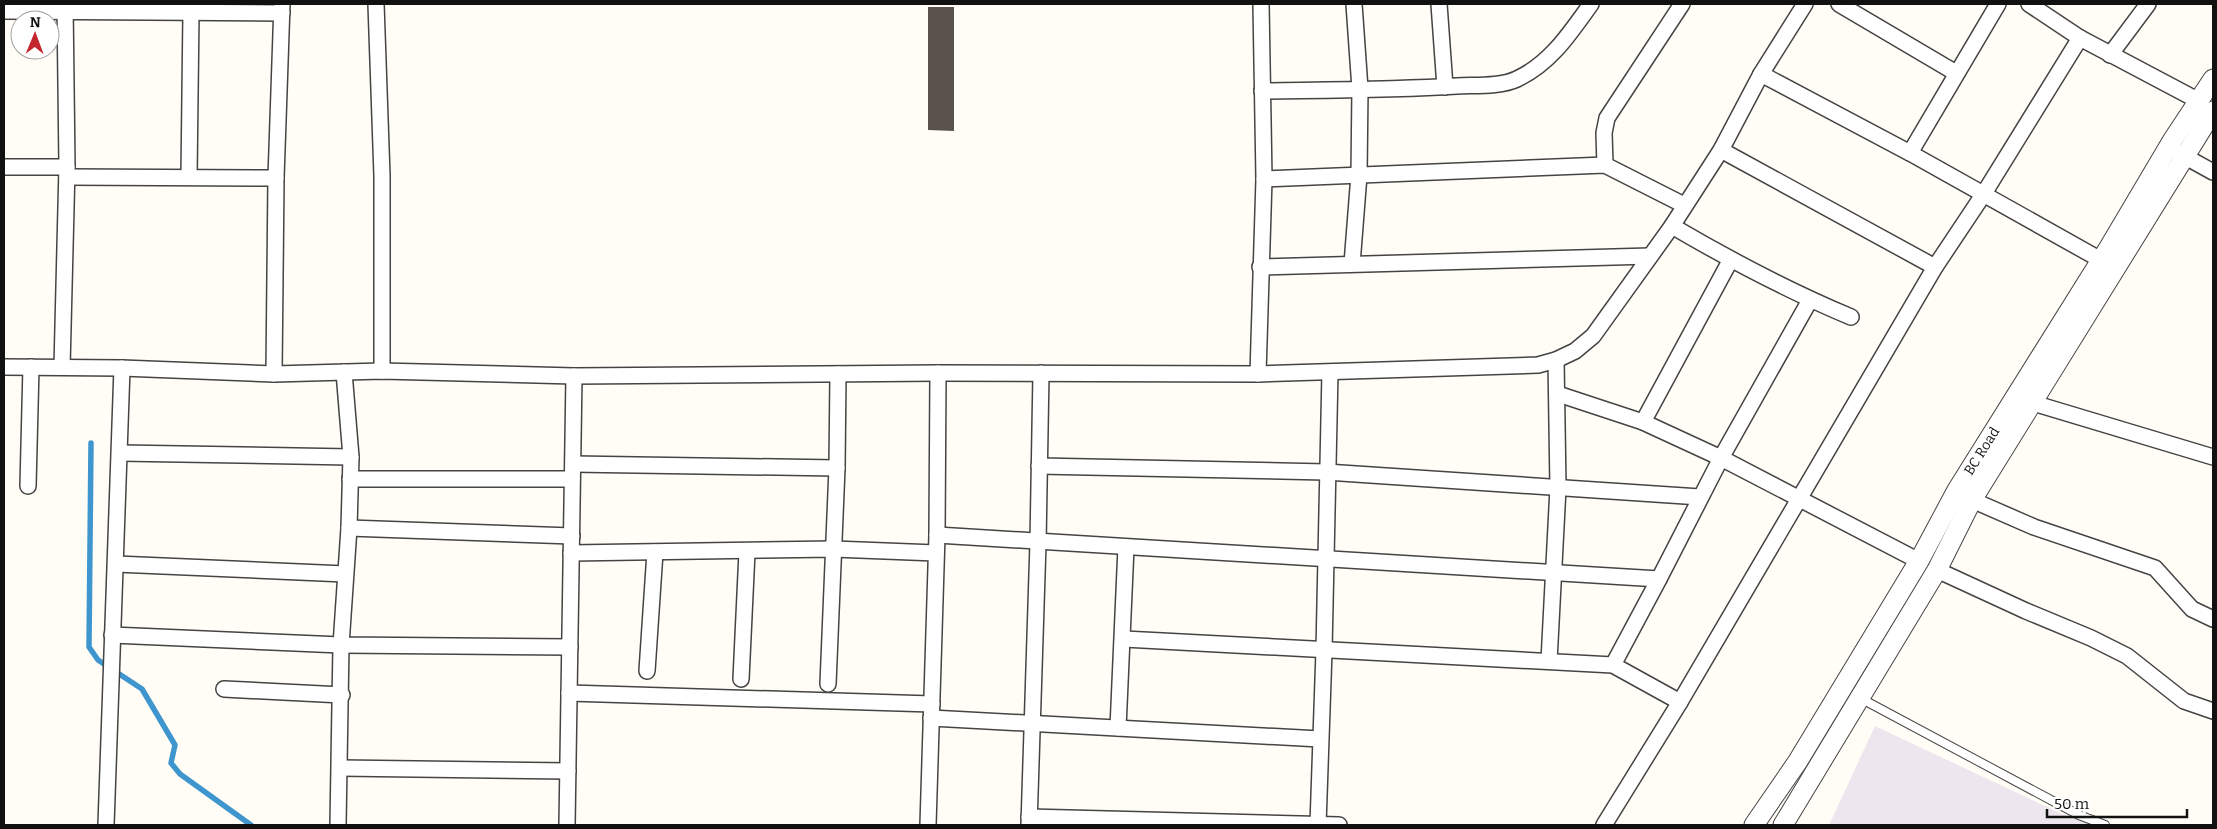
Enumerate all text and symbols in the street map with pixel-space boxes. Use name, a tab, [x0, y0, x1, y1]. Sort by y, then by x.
north arrow	[10, 10, 60, 60]
text: N	[30, 14, 41, 31]
street label: BC Road	[1960, 424, 2003, 478]
scale bar	[2047, 786, 2187, 818]
text: 50 m	[2054, 795, 2090, 813]

